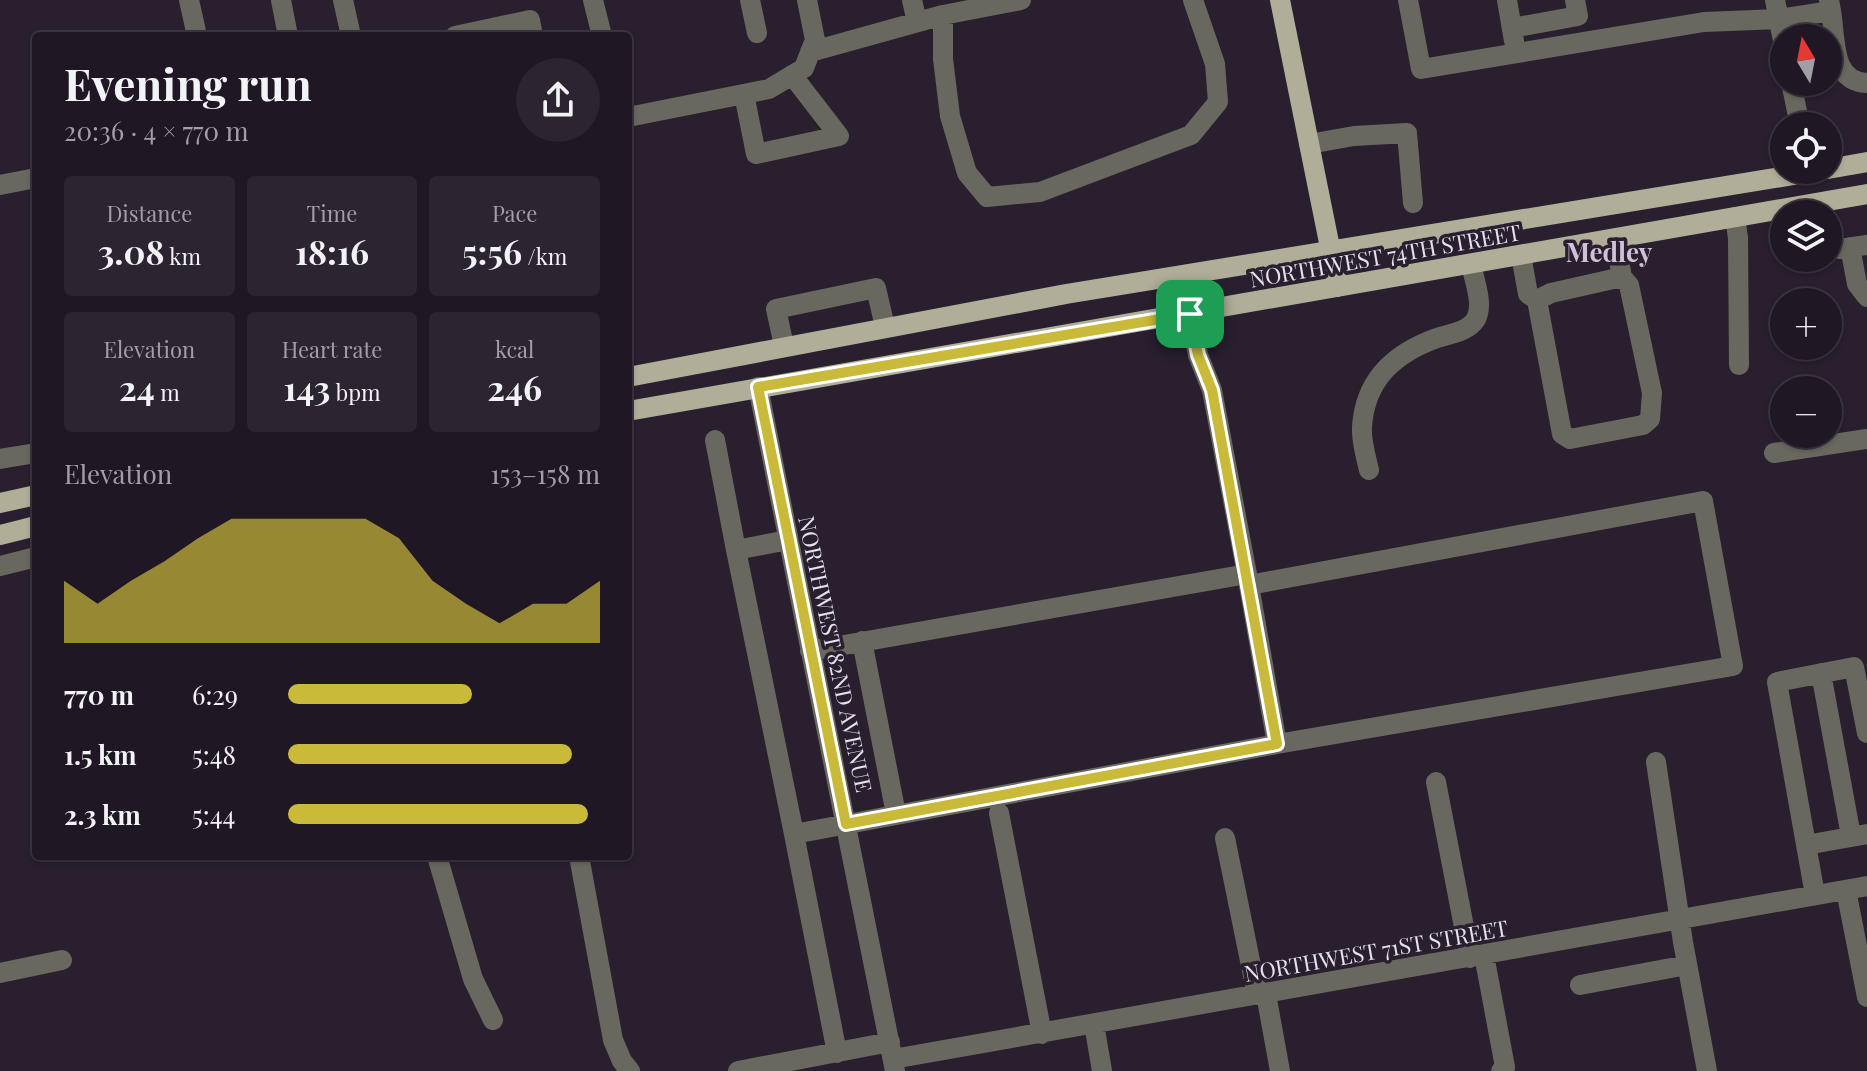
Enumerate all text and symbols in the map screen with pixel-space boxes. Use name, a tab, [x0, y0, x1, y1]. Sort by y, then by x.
north arrow	[1770, 24, 1842, 96]
map controls	[1770, 24, 1842, 448]
text: Evening run	[64, 53, 312, 112]
button: share	[516, 58, 600, 142]
button: locate	[1770, 112, 1842, 184]
text: 20:36 · 4 × 770 m	[64, 113, 249, 148]
text: Distance	[106, 198, 192, 228]
text: Time	[307, 198, 357, 228]
text: Pace	[492, 198, 537, 228]
button: layers	[1770, 200, 1842, 272]
street label: NORTHWEST 74TH STREET	[1247, 216, 1523, 294]
text: 3.08	[98, 228, 164, 274]
text: 18:16	[295, 228, 369, 274]
text: 5:56	[462, 228, 522, 274]
district label: Medley	[1566, 234, 1653, 269]
text: km	[164, 241, 201, 271]
text: /km	[522, 241, 567, 271]
pin	[1156, 280, 1224, 348]
button: +	[1770, 288, 1842, 360]
icon: arrive	[1168, 292, 1212, 336]
text: Elevation	[104, 334, 195, 364]
text: Heart rate	[282, 334, 382, 364]
text: kcal	[495, 334, 534, 364]
text: 24	[119, 364, 155, 410]
text: 143	[283, 364, 330, 410]
text: 246	[487, 364, 542, 410]
button: −	[1770, 376, 1842, 448]
text: m	[155, 377, 180, 407]
text: bpm	[330, 377, 381, 407]
text: Elevation	[64, 456, 172, 491]
text: 153–158 m	[490, 456, 600, 491]
street label: NORTHWEST 82ND AVENUE	[792, 513, 880, 795]
text: 770 m	[64, 677, 134, 712]
text: 6:29	[192, 677, 238, 712]
text: 1.5 km	[64, 737, 137, 772]
text: 5:48	[192, 737, 236, 772]
text: 2.3 km	[64, 797, 141, 832]
text: 5:44	[192, 797, 235, 832]
street label: NORTHWEST 71ST STREET	[1242, 912, 1511, 988]

